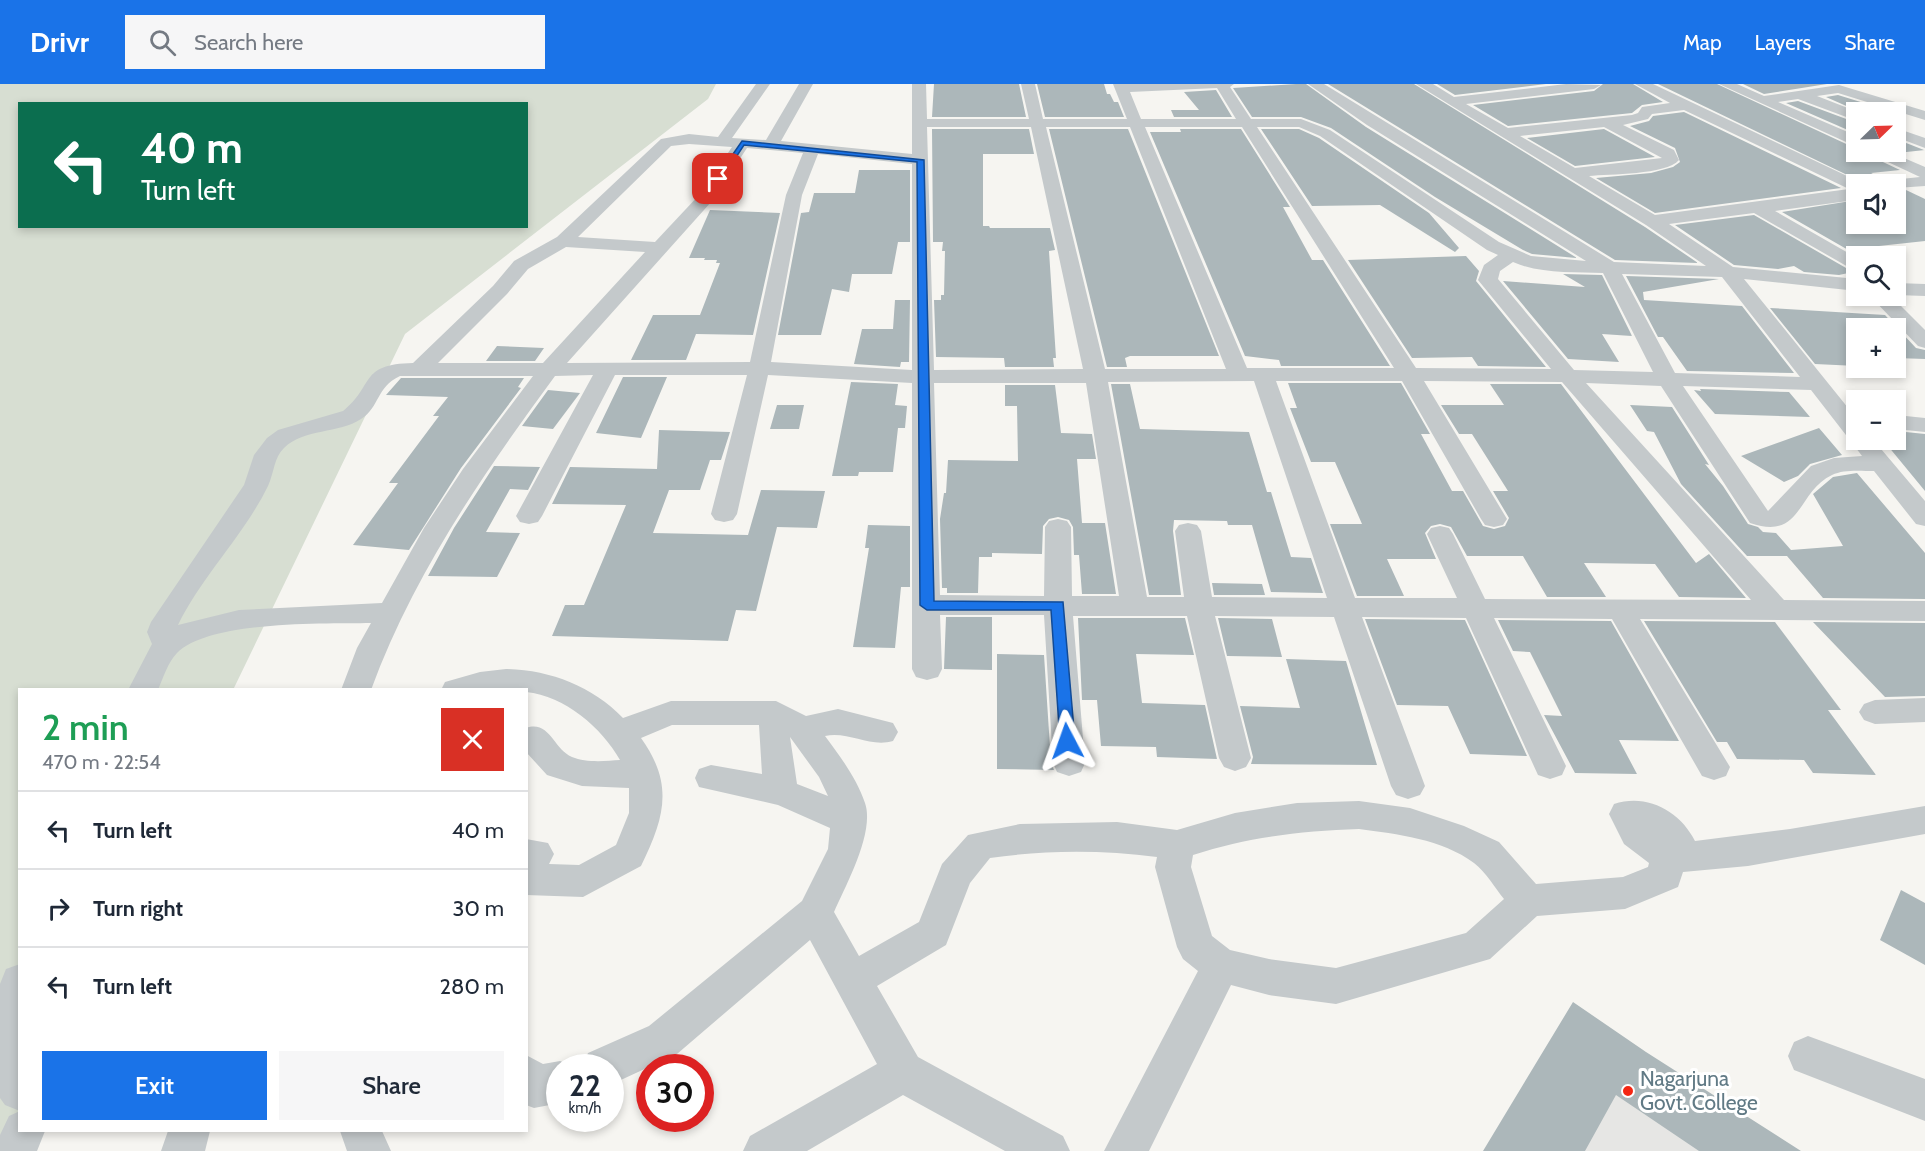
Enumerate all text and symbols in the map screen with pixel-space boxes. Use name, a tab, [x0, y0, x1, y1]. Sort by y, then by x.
search box	[125, 15, 545, 69]
text: Drivr	[30, 25, 89, 59]
icon: search	[146, 26, 179, 59]
text: Search here	[194, 29, 303, 56]
text: Map	[1683, 30, 1722, 55]
text: Layers	[1755, 30, 1811, 55]
text: Share	[1844, 30, 1895, 55]
north arrow	[1846, 102, 1906, 162]
map controls	[1846, 102, 1906, 450]
text: 40 m	[141, 122, 243, 174]
icon: left	[42, 126, 120, 204]
pin	[692, 153, 743, 204]
icon: arrive	[701, 162, 734, 195]
text: Turn left	[141, 174, 235, 207]
button: sound	[1846, 174, 1906, 234]
button: search	[1846, 246, 1906, 306]
button: +	[1846, 318, 1906, 378]
button: −	[1846, 390, 1906, 450]
text: 2 min	[42, 705, 129, 749]
button: close	[441, 708, 504, 771]
position arrow	[1035, 709, 1099, 773]
text: 470 m · 22:54	[42, 750, 161, 774]
icon: left	[42, 814, 75, 847]
text: Turn left	[93, 817, 172, 844]
text: 40 m	[452, 817, 504, 844]
icon: right	[42, 892, 75, 925]
text: Turn right	[93, 895, 183, 922]
text: 30 m	[452, 895, 504, 922]
icon: left	[42, 970, 75, 1003]
text: Turn left	[93, 973, 172, 1000]
text: 280 m	[440, 973, 504, 1000]
button: Exit	[42, 1051, 267, 1120]
button: Share	[279, 1051, 504, 1120]
speed limit sign: 30	[636, 1054, 714, 1132]
place label: Nagarjuna Govt. College	[1640, 1066, 1758, 1115]
text: 22	[569, 1067, 601, 1104]
marker: Nagarjuna Govt. College	[1621, 1084, 1635, 1098]
text: km/h	[569, 1099, 601, 1117]

